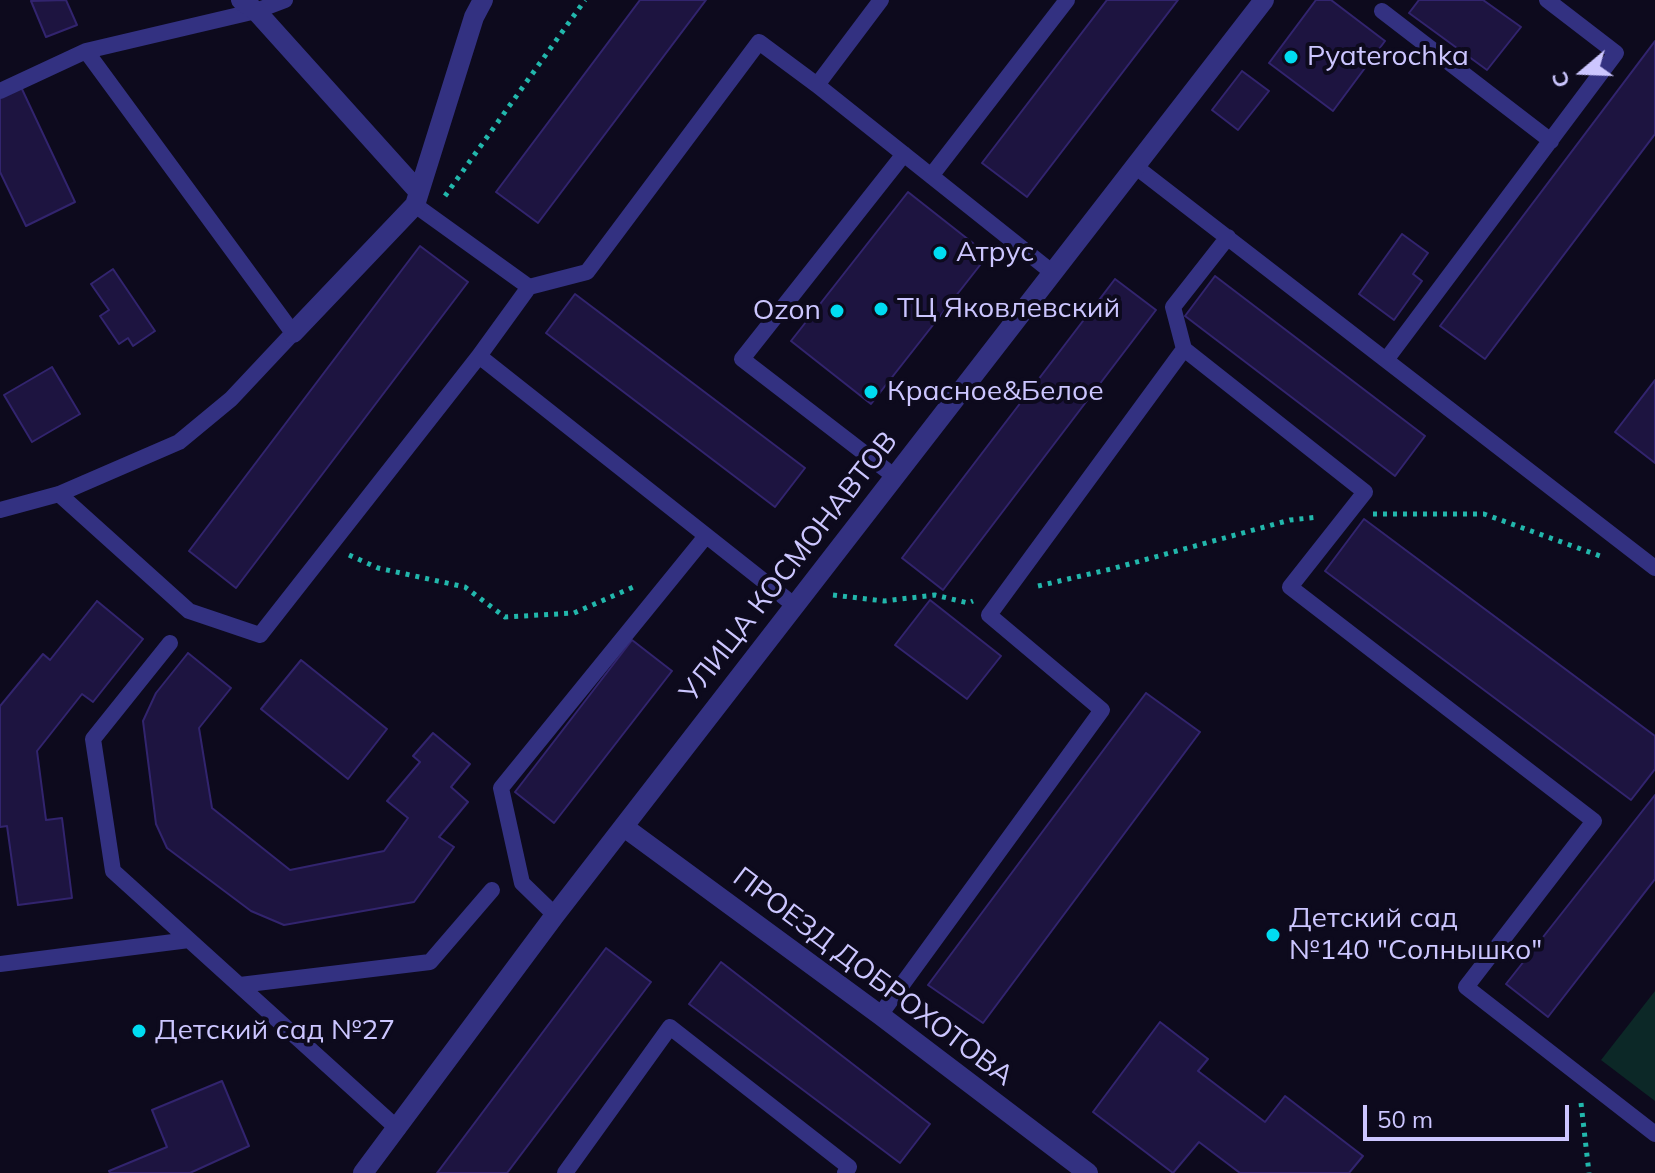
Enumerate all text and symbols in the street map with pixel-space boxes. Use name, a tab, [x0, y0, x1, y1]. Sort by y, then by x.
north arrow	[1543, 32, 1623, 112]
place label: Pyaterochka	[1307, 40, 1469, 74]
marker: Pyaterochka	[1282, 48, 1300, 66]
text: С	[1545, 68, 1576, 92]
place label: Атрус	[956, 236, 1034, 270]
marker: Атрус	[931, 244, 949, 262]
place label: ТЦ Яковлевский	[897, 292, 1120, 326]
place label: Ozon	[753, 294, 821, 328]
marker: ТЦ Яковлевский	[872, 300, 890, 318]
marker: Ozon	[828, 302, 846, 320]
place label: Красное&Белое	[887, 375, 1104, 409]
marker: Красное&Белое	[862, 383, 880, 401]
street label: УЛИЦА КОСМОНАВТОВ	[673, 425, 905, 709]
street label: ПРОЕЗД ДОБРОХОТОВА	[726, 861, 1020, 1093]
place label: Детский сад №140 "Солнышко"	[1289, 902, 1542, 968]
marker: Детский сад №140 "Солнышко"	[1264, 926, 1282, 944]
place label: Детский сад №27	[155, 1014, 395, 1048]
marker: Детский сад №27	[130, 1022, 148, 1040]
scale bar	[1367, 1089, 1573, 1139]
text: 50 m	[1377, 1104, 1433, 1134]

